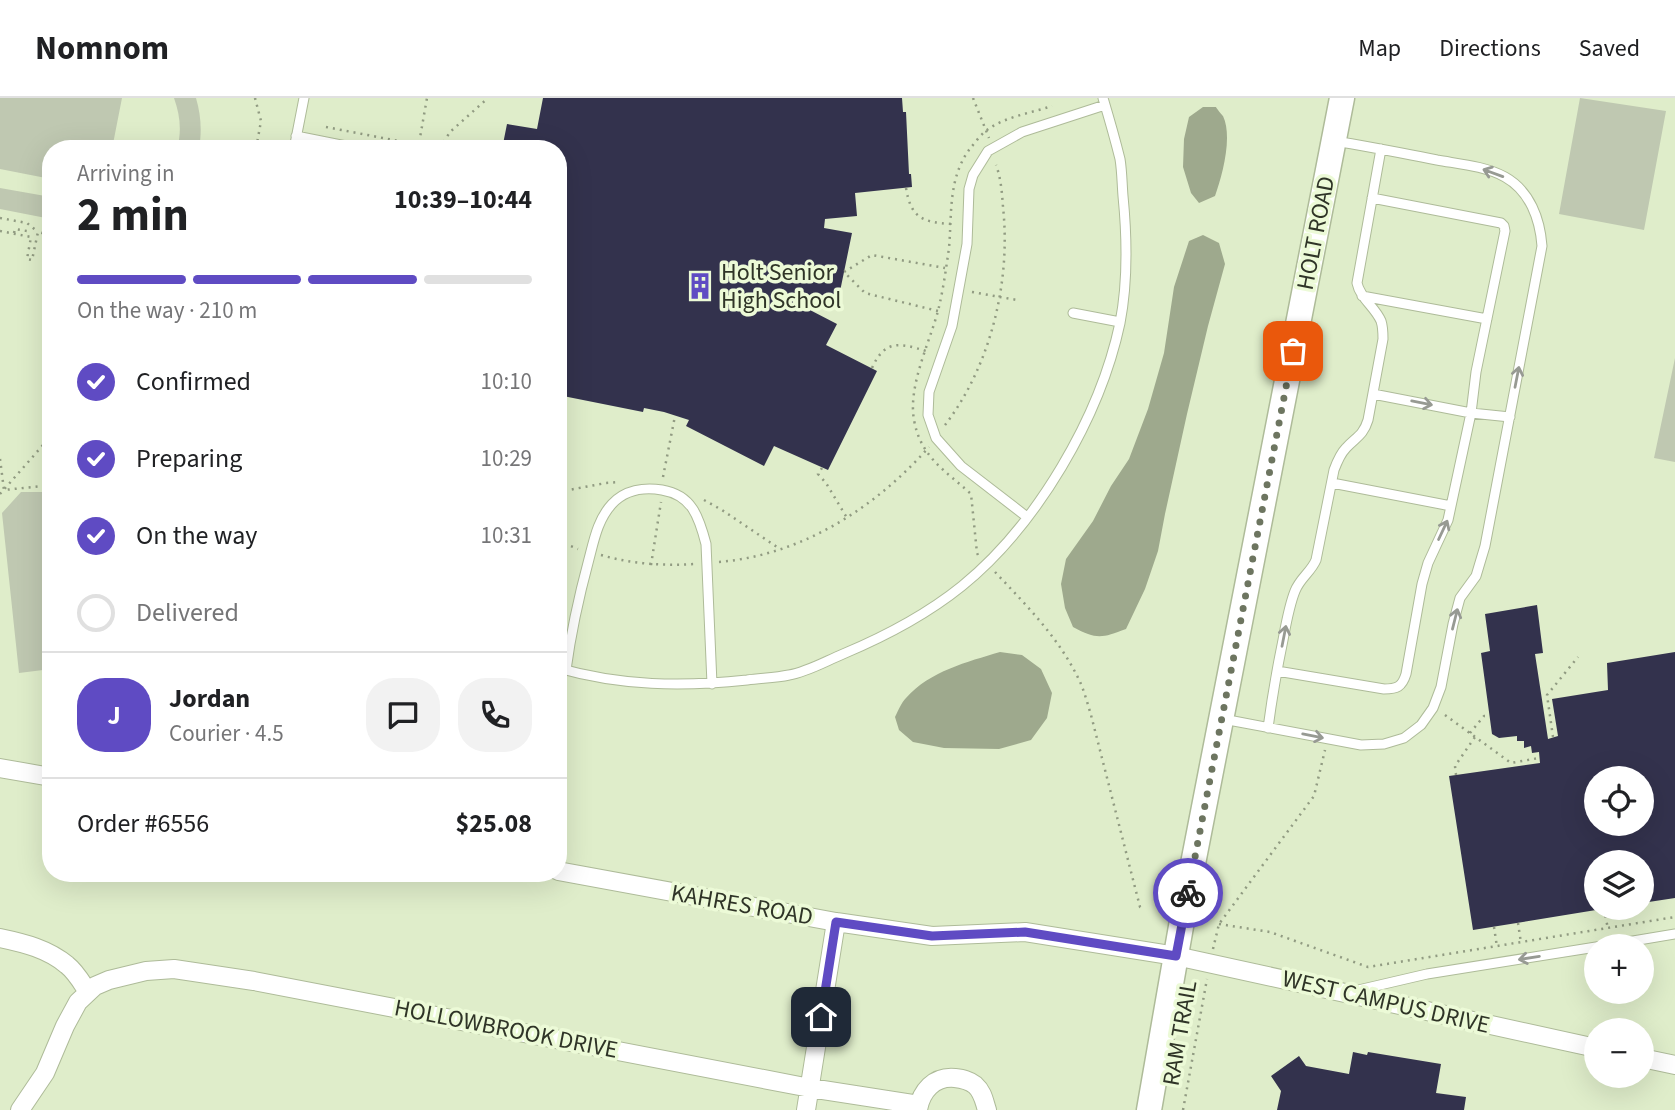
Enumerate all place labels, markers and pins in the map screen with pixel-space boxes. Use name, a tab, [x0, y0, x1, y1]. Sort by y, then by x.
place label: Holt Senior High School	[721, 255, 841, 318]
building icon: Holt Senior High School	[685, 271, 715, 301]
pin	[1263, 321, 1323, 381]
pin	[791, 987, 851, 1047]

